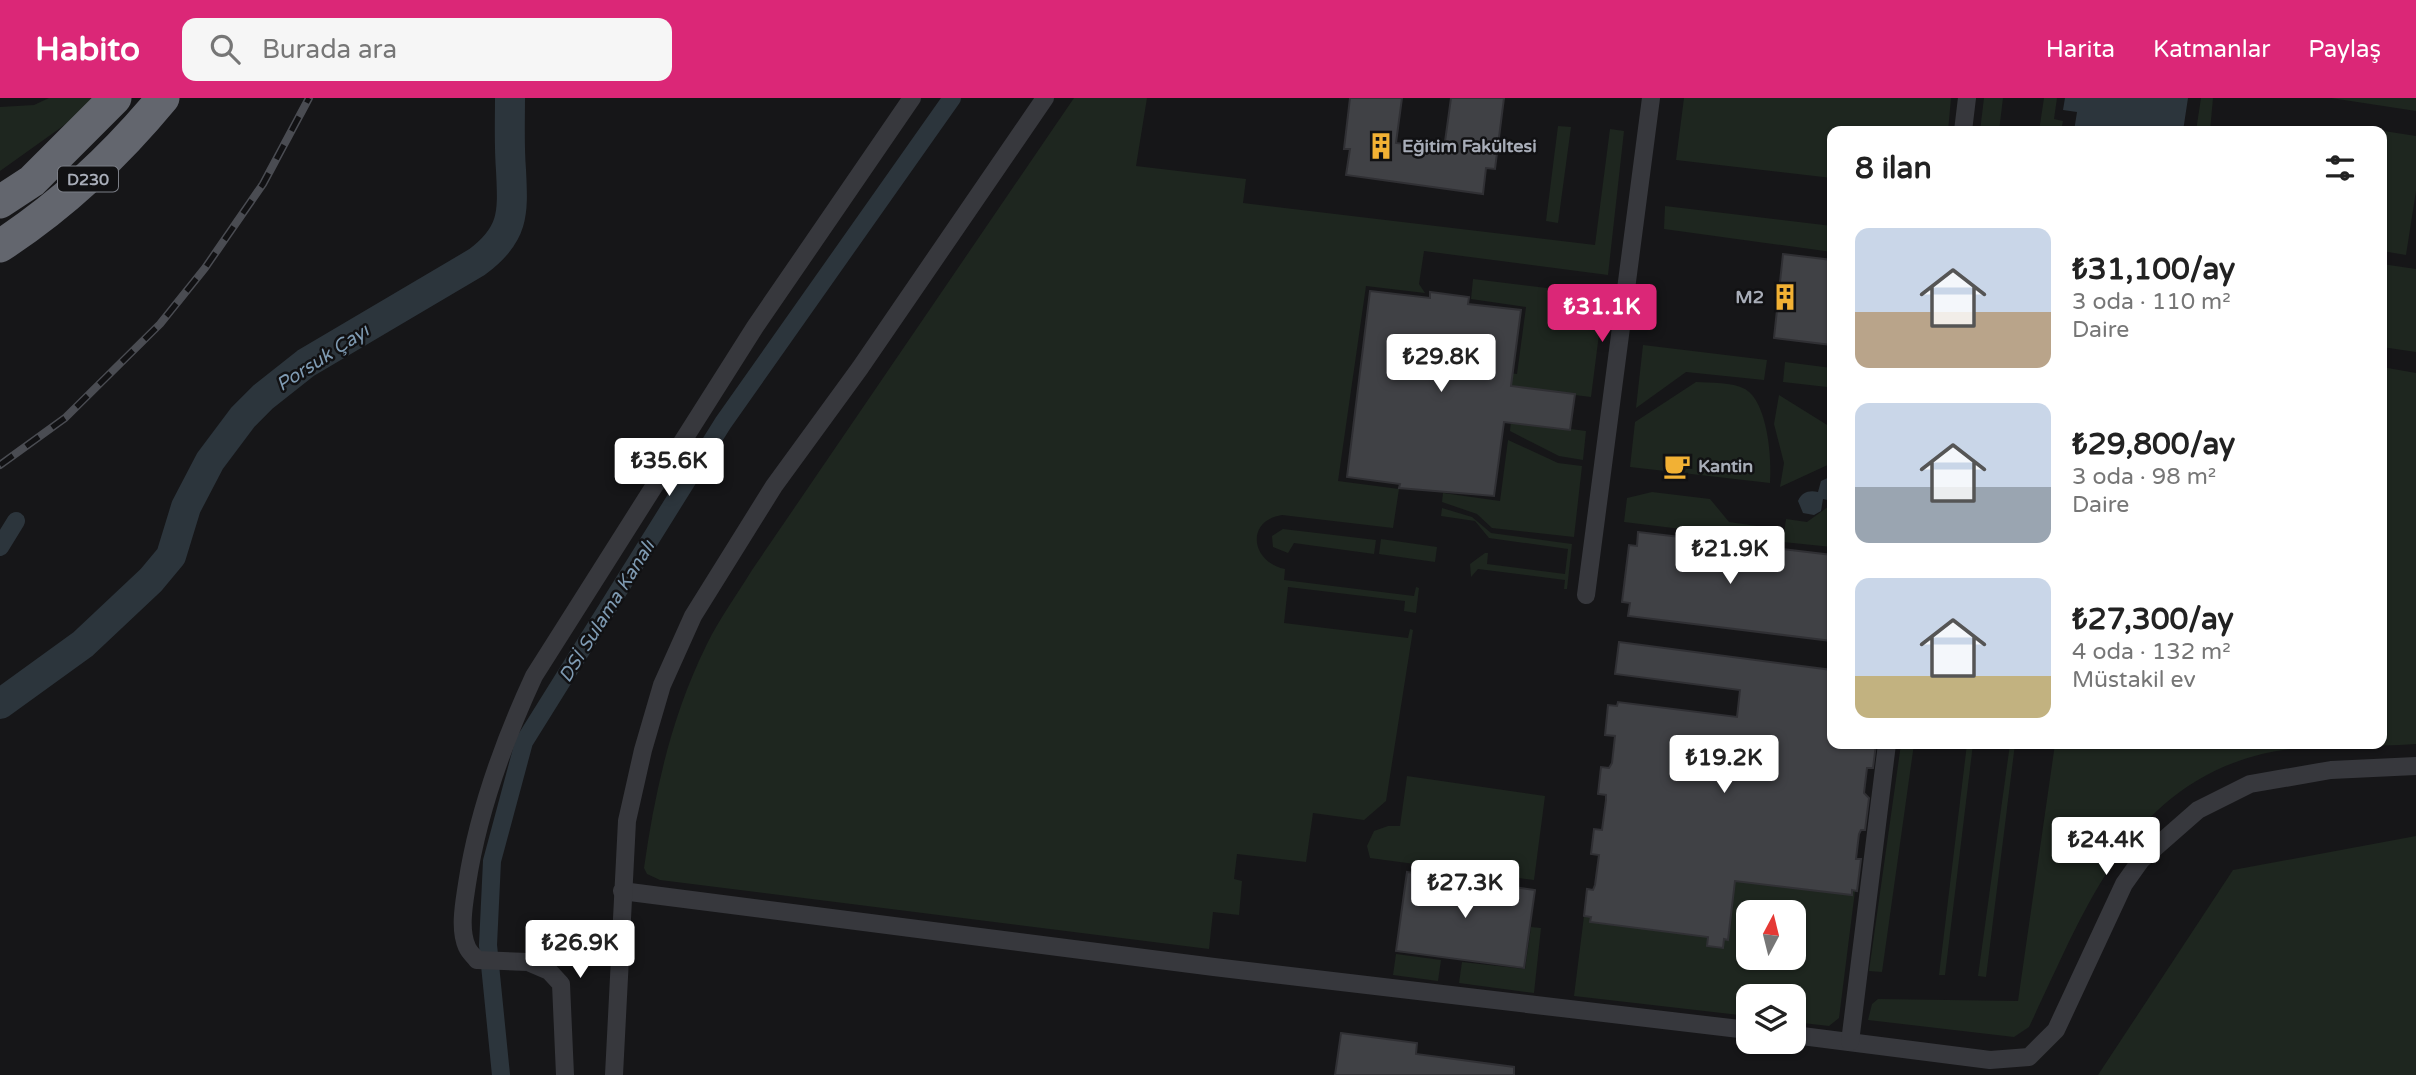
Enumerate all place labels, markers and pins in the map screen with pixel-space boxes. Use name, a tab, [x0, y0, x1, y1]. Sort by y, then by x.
building icon: Eğitim Fakültesi	[1366, 131, 1396, 161]
place label: Eğitim Fakültesi	[1402, 135, 1537, 157]
building icon: M2	[1770, 282, 1800, 312]
pin: ₺31.1K	[1545, 285, 1659, 344]
place label: M2	[1735, 286, 1764, 308]
pin: ₺29.8K	[1384, 334, 1498, 394]
pin: ₺35.6K	[612, 438, 726, 498]
cafe icon: Kantin	[1662, 451, 1692, 481]
place label: Kantin	[1698, 455, 1753, 477]
pin: ₺21.9K	[1673, 526, 1787, 586]
pin: ₺19.2K	[1667, 736, 1781, 795]
pin: ₺24.4K	[2049, 818, 2163, 877]
pin: ₺27.3K	[1408, 860, 1522, 920]
pin: ₺26.9K	[523, 920, 637, 980]

